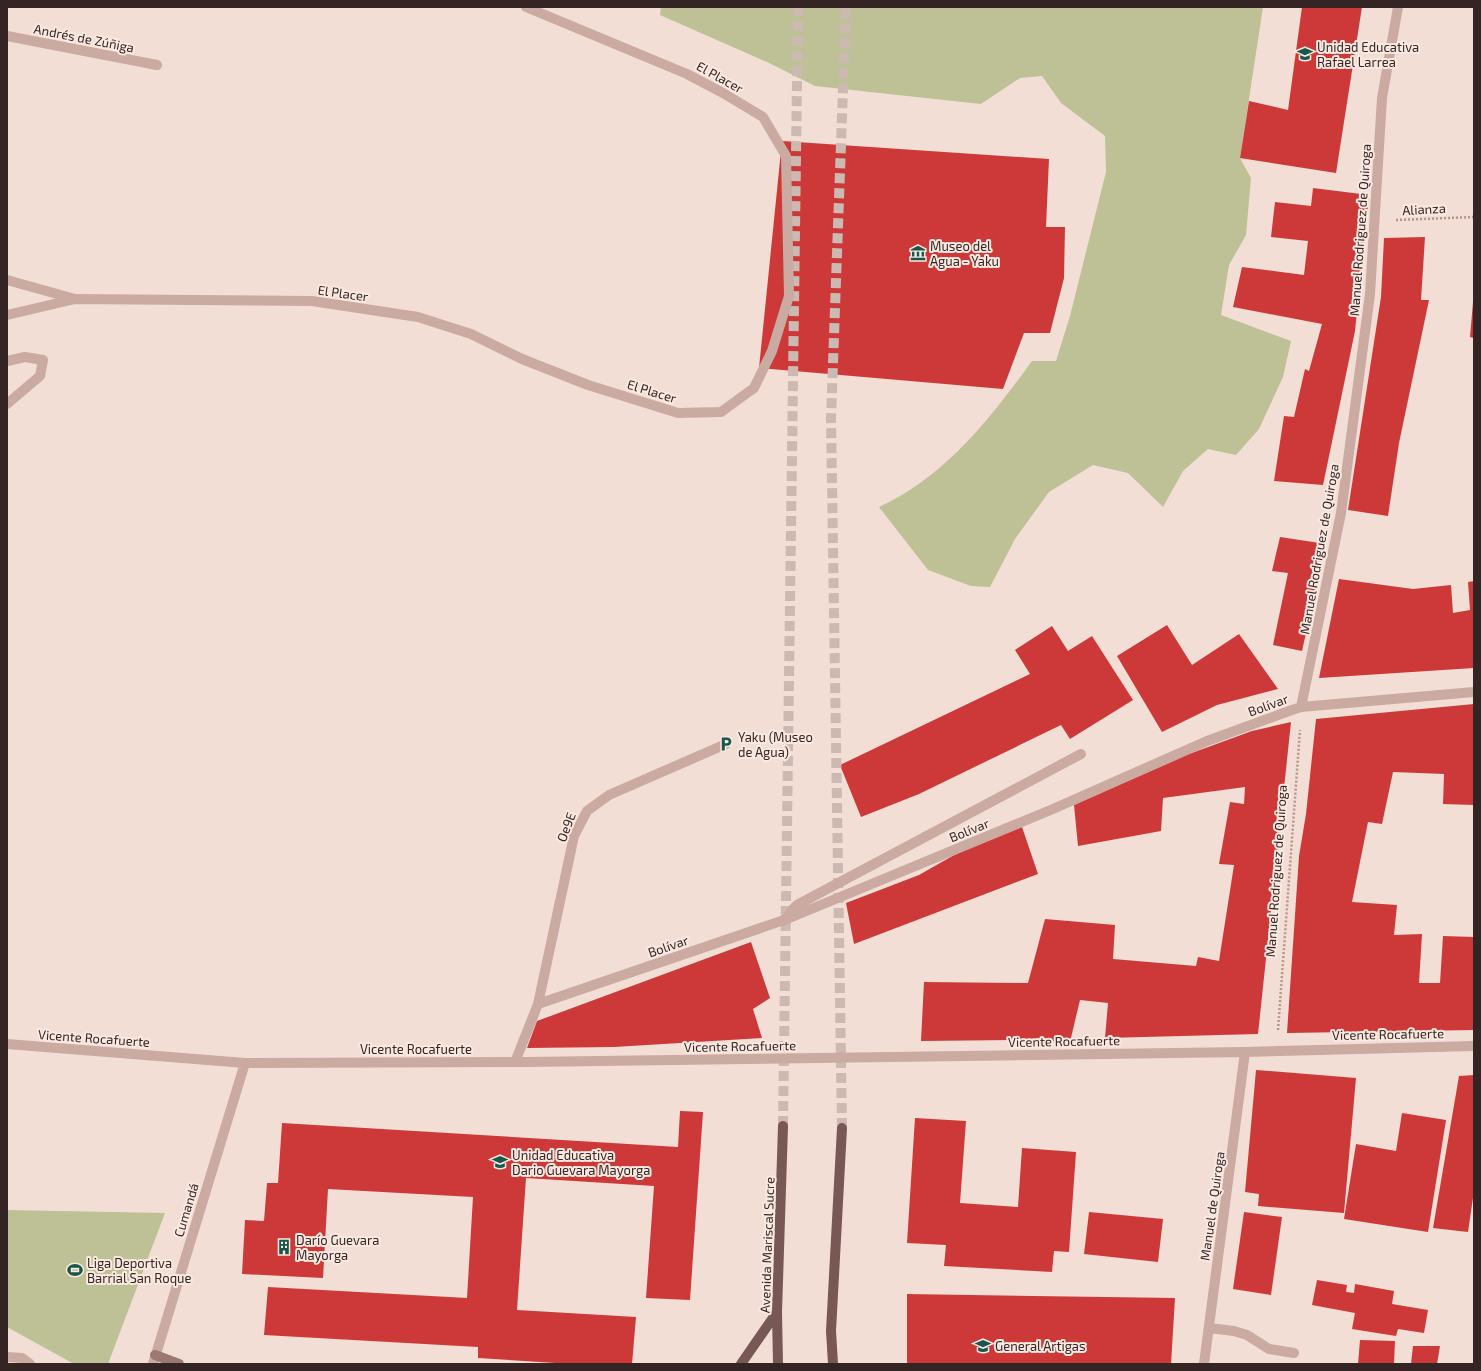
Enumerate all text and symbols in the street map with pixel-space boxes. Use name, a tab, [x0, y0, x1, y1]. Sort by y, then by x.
street label: Andrés de Zúñiga	[32, 20, 136, 56]
place label: Unidad Educativa Rafael Larrea	[1317, 39, 1419, 70]
school or university icon: Unidad Educativa Rafael Larrea	[1296, 45, 1314, 63]
street label: El Placer	[694, 58, 746, 96]
street label: Manuel Rodriguez de Quiroga	[1346, 143, 1374, 317]
street label: Alianza	[1402, 200, 1446, 218]
place label: Museo del Agua - Yaku	[930, 238, 999, 269]
museum icon: Museo del Agua - Yaku	[909, 244, 927, 262]
street label: El Placer	[317, 282, 369, 304]
street label: El Placer	[625, 376, 679, 406]
street label: Manuel Rodriguez de Quiroga	[1296, 463, 1342, 635]
street label: Bolívar	[1246, 690, 1290, 720]
place label: Yaku (Museo de Agua)	[738, 729, 813, 760]
parking icon: Yaku (Museo de Agua)	[717, 735, 735, 753]
street label: Manuel Rodriguez de Quiroga	[1262, 784, 1290, 958]
street label: Oe9E	[553, 810, 579, 844]
street label: Bolívar	[947, 815, 991, 845]
street label: Bolívar	[646, 932, 690, 960]
street label: Vicente Rocafuerte	[1332, 1025, 1444, 1043]
street label: Vicente Rocafuerte	[38, 1026, 150, 1050]
street label: Vicente Rocafuerte	[1008, 1032, 1120, 1050]
street label: Vicente Rocafuerte	[684, 1037, 796, 1055]
street label: Vicente Rocafuerte	[360, 1041, 472, 1057]
place label: Unidad Educativa Dario Guevara Mayorga	[512, 1147, 650, 1178]
street label: Manuel de Quiroga	[1196, 1150, 1228, 1262]
school or university icon: Unidad Educativa Dario Guevara Mayorga	[491, 1153, 509, 1171]
street label: Avenida Mariscal Sucre	[757, 1177, 777, 1313]
street label: Cumandá	[170, 1181, 202, 1239]
place label: Darío Guevara Mayorga	[296, 1232, 379, 1263]
building icon: Darío Guevara Mayorga	[275, 1238, 293, 1256]
place label: Liga Deportiva Barrial San Roque	[87, 1255, 191, 1286]
sports icon: Liga Deportiva Barrial San Roque	[66, 1261, 84, 1279]
school or university icon: General Artigas	[974, 1337, 992, 1355]
place label: General Artigas	[995, 1338, 1086, 1354]

